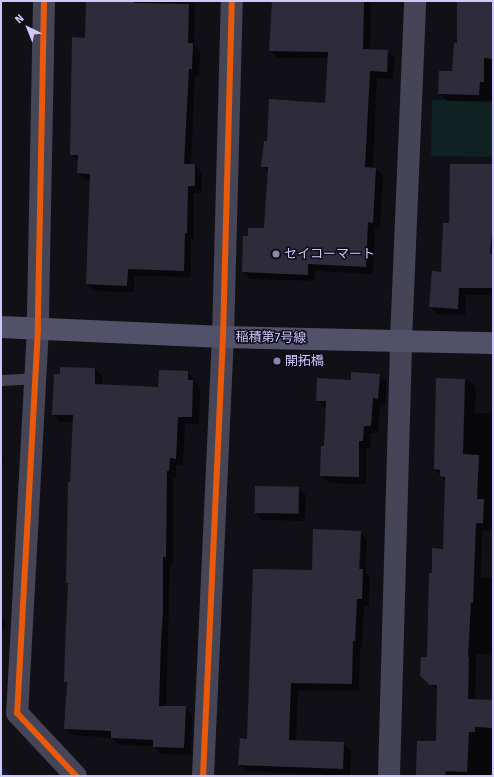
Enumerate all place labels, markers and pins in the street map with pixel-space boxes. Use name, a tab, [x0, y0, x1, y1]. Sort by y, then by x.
place label: セイコーマート	[284, 246, 375, 262]
marker: セイコーマート	[271, 249, 281, 259]
place label: 開拓橋	[285, 353, 324, 369]
marker: 開拓橋	[272, 356, 282, 366]

